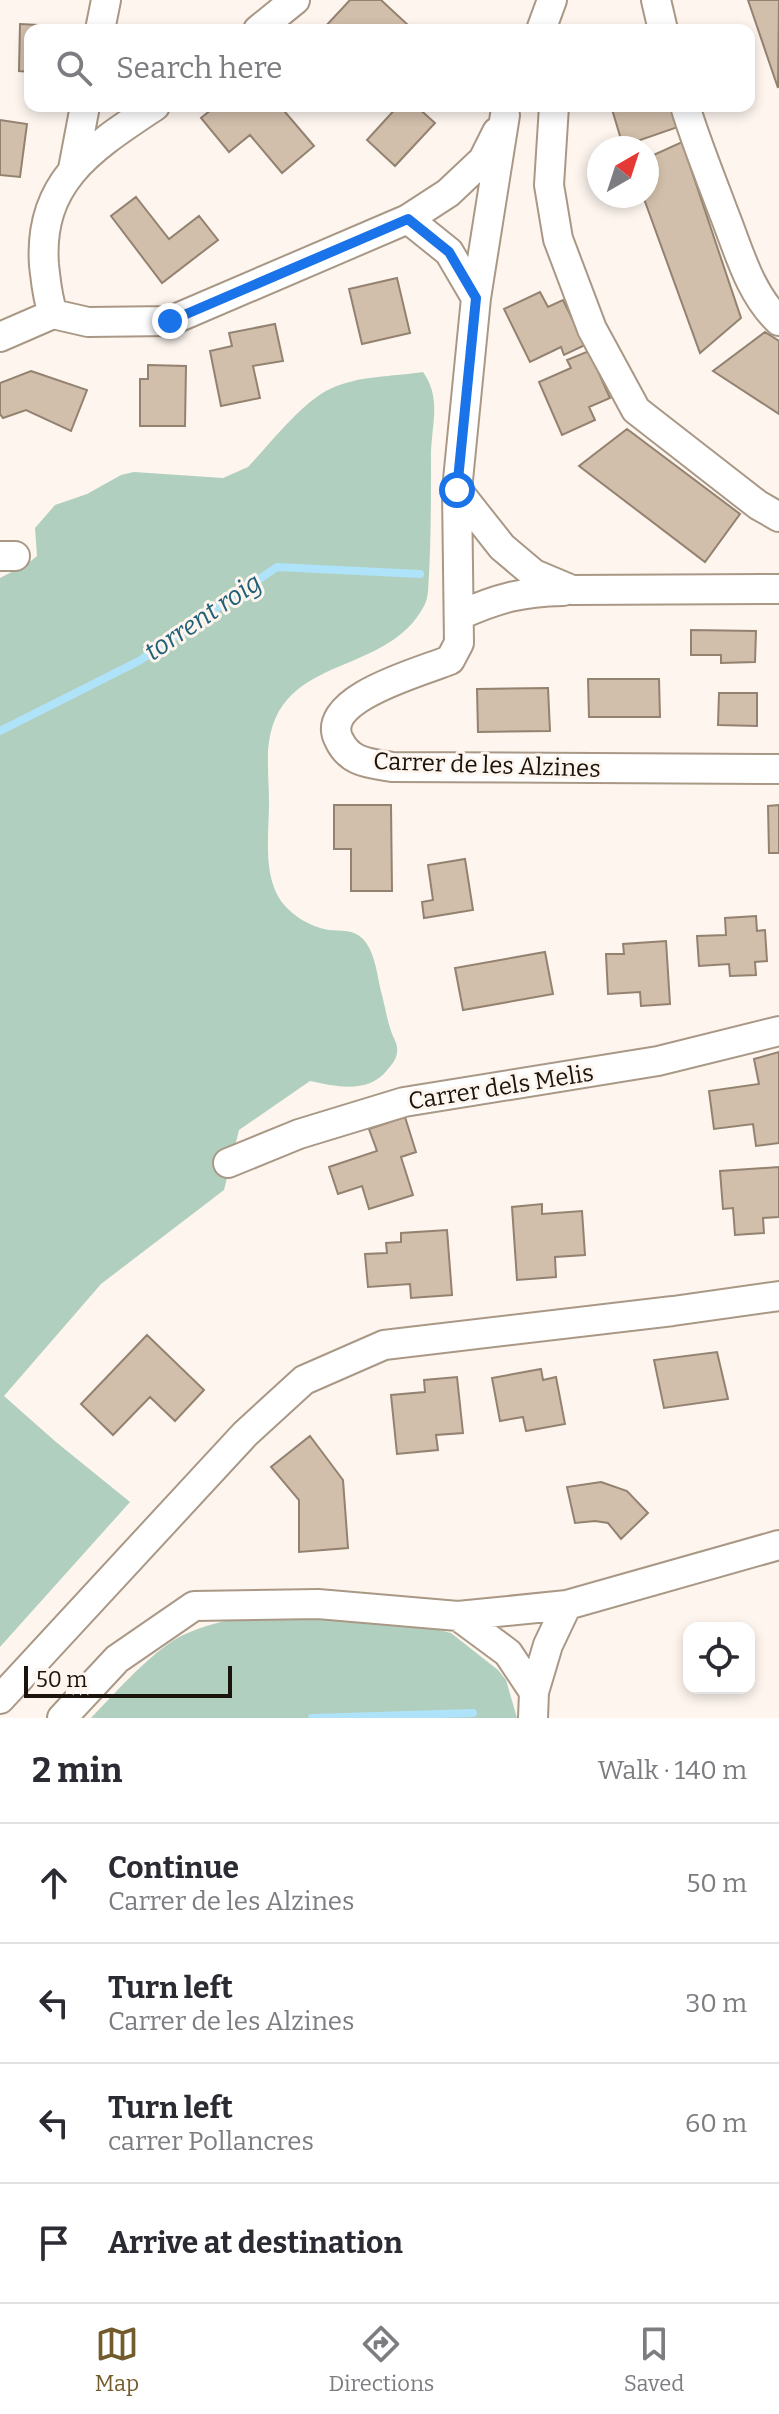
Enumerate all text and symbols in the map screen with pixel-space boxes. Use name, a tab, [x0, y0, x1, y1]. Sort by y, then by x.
search box	[24, 24, 755, 112]
icon: search	[52, 46, 96, 90]
text: Search here	[116, 50, 283, 86]
north arrow	[587, 136, 659, 208]
route end	[152, 303, 188, 339]
route start	[439, 472, 475, 508]
water label: torrent roig	[139, 567, 267, 667]
street label: Carrer de les Alzines	[373, 747, 601, 783]
street label: Carrer dels Melis	[406, 1059, 596, 1115]
map controls	[683, 1622, 755, 1694]
button: locate	[683, 1622, 755, 1694]
scale bar	[24, 1662, 232, 1698]
text: 50 m	[36, 1666, 87, 1693]
text: 2 min	[32, 1750, 122, 1791]
text: Walk · 140 m	[598, 1755, 747, 1786]
text: Continue	[108, 1850, 239, 1886]
icon: ahead	[32, 1861, 76, 1905]
text: 50 m	[686, 1868, 747, 1899]
text: Carrer de les Alzines	[108, 1886, 355, 1917]
text: Turn left	[108, 1970, 233, 2006]
icon: left	[32, 1981, 76, 2025]
text: 30 m	[686, 1988, 747, 2019]
text: Carrer de les Alzines	[108, 2006, 355, 2037]
text: Turn left	[108, 2090, 233, 2126]
icon: left	[32, 2101, 76, 2145]
text: 60 m	[685, 2108, 747, 2139]
text: carrer Pollancres	[108, 2126, 314, 2157]
icon: arrive	[32, 2221, 76, 2265]
text: Arrive at destination	[108, 2225, 403, 2261]
tab: Map	[95, 2322, 139, 2397]
tab: Directions	[329, 2322, 434, 2397]
tab: Saved	[624, 2322, 684, 2397]

